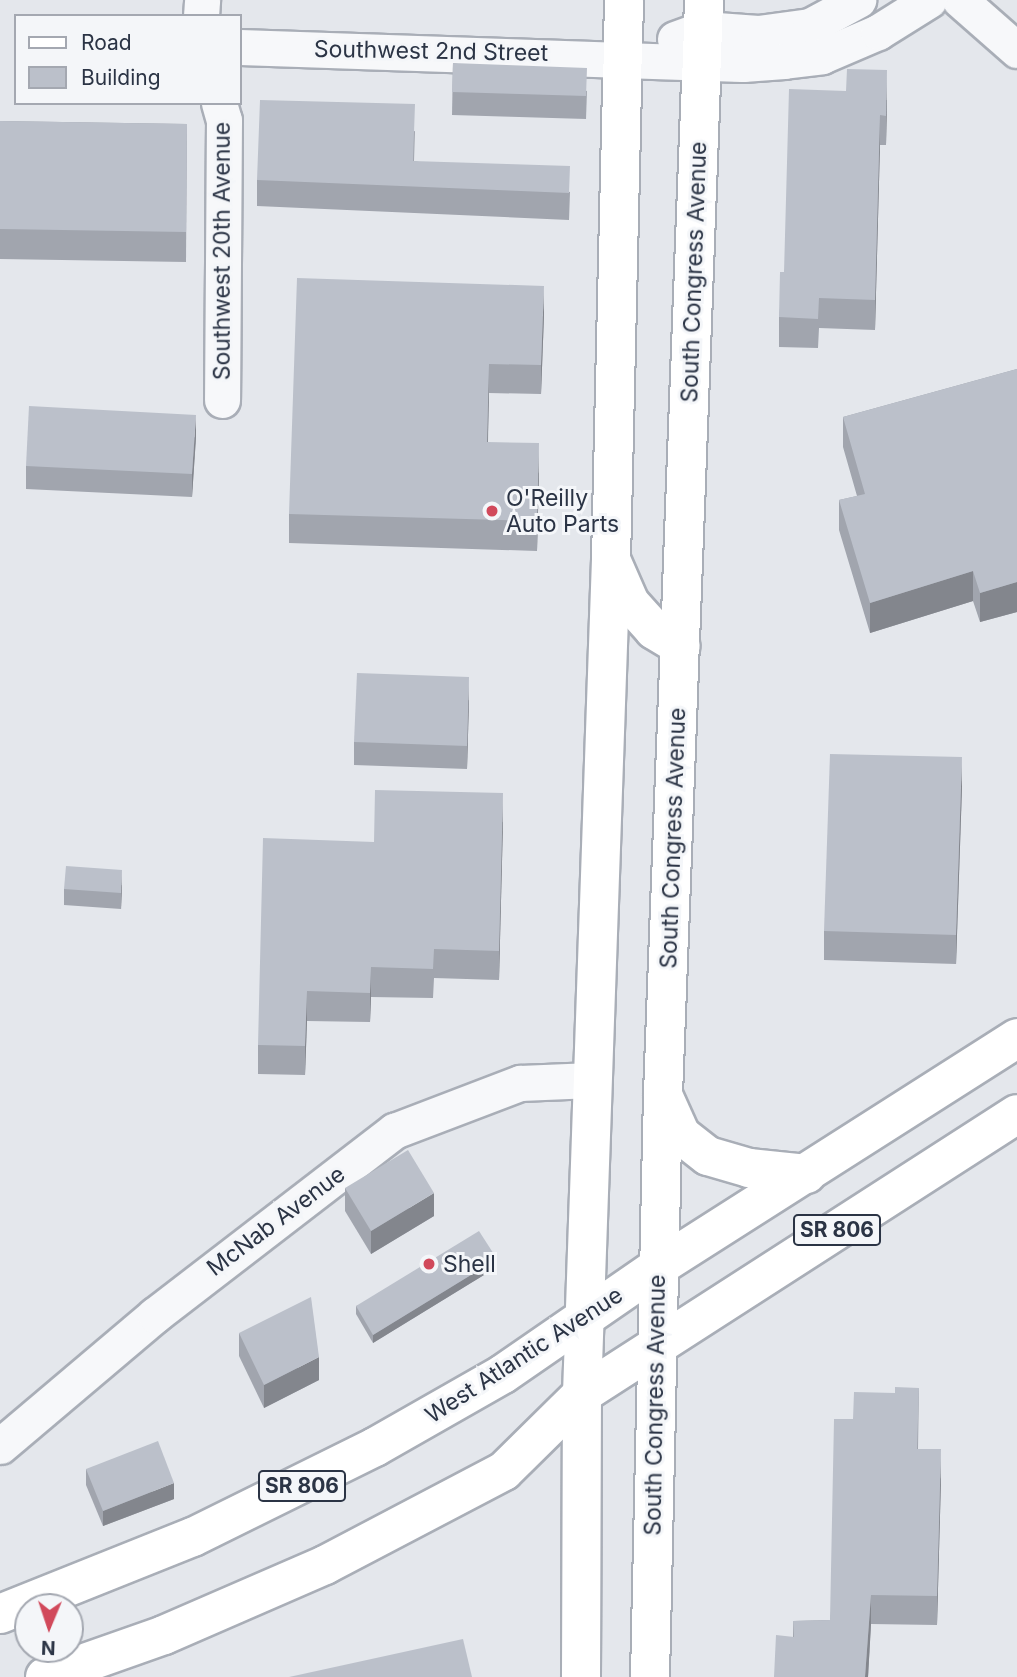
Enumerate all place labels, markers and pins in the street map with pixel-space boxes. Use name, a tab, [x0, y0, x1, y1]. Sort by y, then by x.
place label: O'Reilly Auto Parts	[506, 484, 619, 538]
marker: O'Reilly Auto Parts	[484, 503, 500, 519]
place label: Shell	[443, 1250, 496, 1278]
marker: Shell	[421, 1256, 437, 1272]

